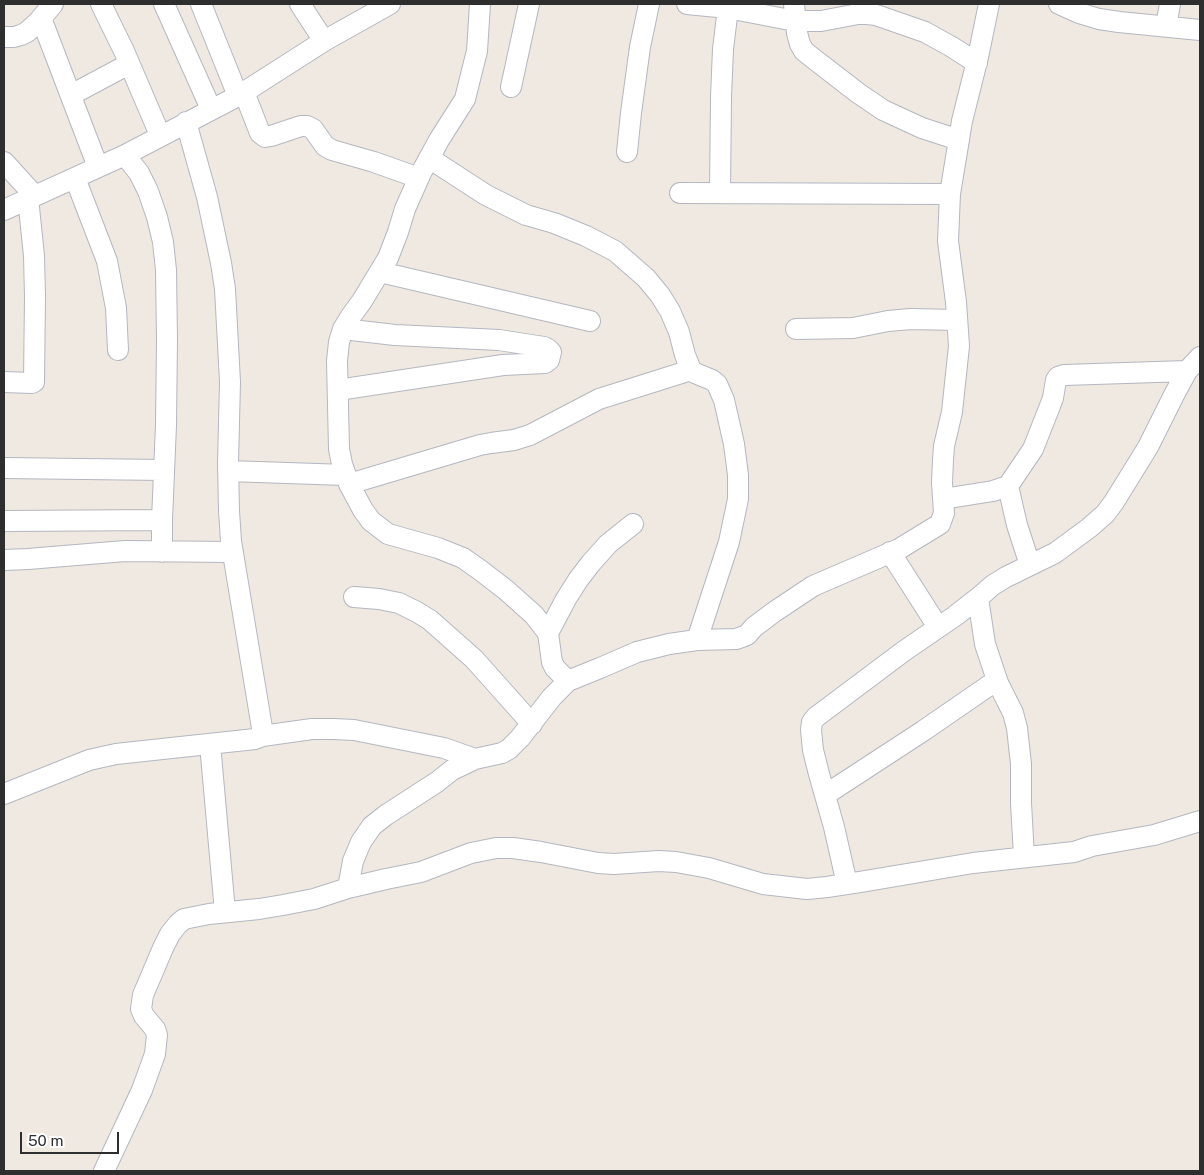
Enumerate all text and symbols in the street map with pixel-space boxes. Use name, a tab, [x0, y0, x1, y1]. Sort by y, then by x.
scale bar	[22, 1122, 121, 1154]
text: 50 m	[28, 1132, 63, 1149]

